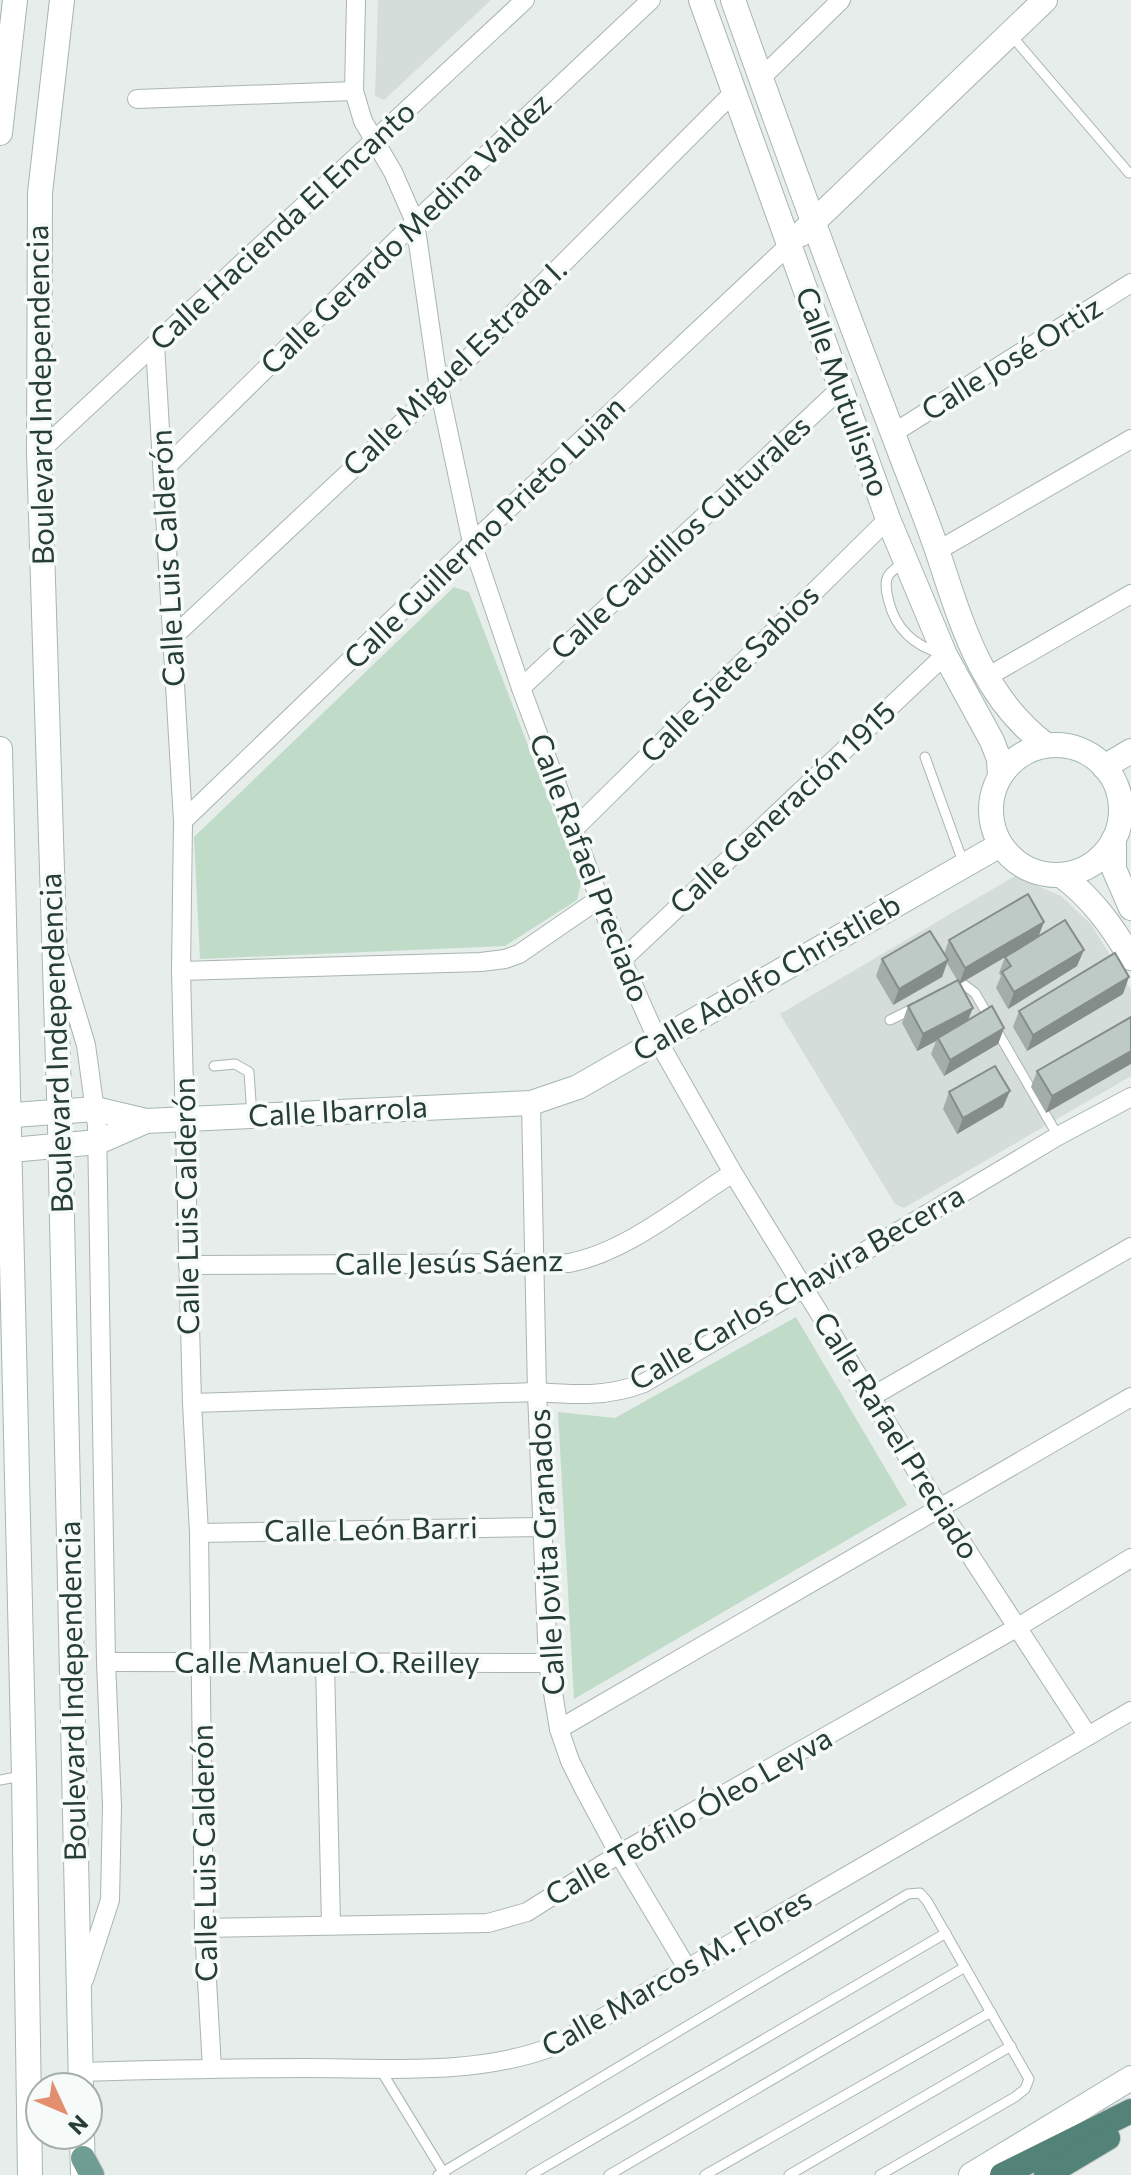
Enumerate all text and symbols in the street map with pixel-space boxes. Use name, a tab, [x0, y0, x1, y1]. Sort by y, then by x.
street label: Calle Gerardo Medina Valdez	[251, 84, 557, 381]
street label: Calle Hacienda El Encanto	[141, 91, 422, 357]
street label: Boulevard Independencia	[17, 224, 60, 566]
street label: Calle Miguel Estrada I.	[334, 250, 573, 483]
street label: Calle Mutulismo	[789, 281, 899, 501]
street label: Calle José Ortiz	[914, 287, 1108, 427]
street label: Calle Guillermo Prieto Lujan	[335, 387, 632, 675]
street label: Calle Caudillos Culturales	[542, 406, 817, 666]
street label: Calle Luis Calderón	[140, 428, 191, 688]
street label: Calle Siete Sabios	[631, 575, 825, 769]
street label: Calle Generación 1915	[661, 692, 902, 921]
street label: Calle Rafael Preciado	[523, 728, 660, 1007]
street label: Boulevard Independencia	[30, 872, 79, 1214]
street label: Calle Adolfo Christlieb	[625, 884, 906, 1068]
street label: Calle Luis Calderón	[164, 1077, 205, 1335]
street label: Calle Ibarrola	[247, 1086, 428, 1133]
street label: Calle Carlos Chavira Becerra	[622, 1175, 970, 1397]
street label: Calle Jesús Sáenz	[334, 1240, 564, 1281]
street label: Calle Rafael Preciado	[807, 1304, 989, 1565]
street label: Calle Jovita Granados	[519, 1408, 570, 1696]
street label: Calle León Barri	[264, 1507, 478, 1548]
street label: Boulevard Independencia	[49, 1520, 92, 1862]
street label: Calle Manuel O. Reilley	[174, 1642, 480, 1679]
street label: Calle Teófilo Óleo Leyva	[538, 1718, 838, 1912]
street label: Calle Luis Calderón	[182, 1724, 223, 1982]
street label: Calle Marcos M. Flores	[534, 1878, 817, 2063]
north arrow	[24, 2071, 104, 2151]
text: N	[63, 2110, 94, 2141]

